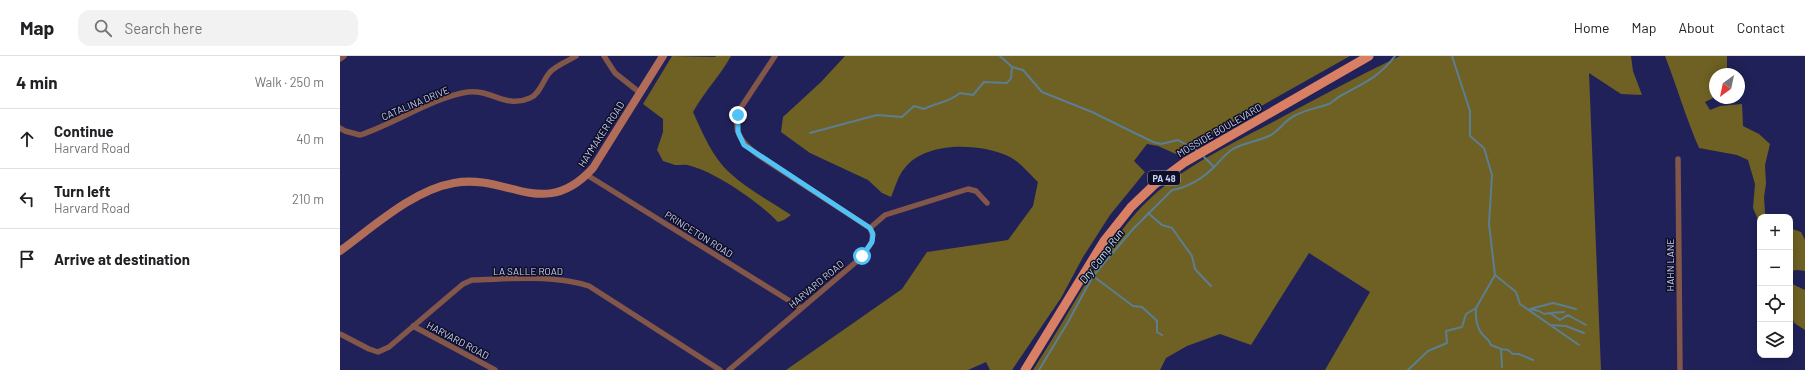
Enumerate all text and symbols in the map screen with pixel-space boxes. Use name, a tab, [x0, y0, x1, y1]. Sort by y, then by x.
search box	[78, 10, 358, 46]
text: Map	[20, 16, 54, 39]
icon: search	[92, 17, 114, 39]
text: Search here	[124, 19, 202, 37]
text: Home	[1574, 19, 1610, 36]
text: Map	[1632, 19, 1656, 36]
text: About	[1678, 19, 1715, 36]
text: Contact	[1737, 19, 1785, 36]
north arrow	[1709, 68, 1745, 104]
text: 4 min	[16, 72, 58, 92]
text: Walk · 250 m	[255, 74, 324, 90]
street label: CATALINA DRIVE	[379, 83, 451, 123]
street label: HAYMAKER ROAD	[575, 99, 627, 169]
street label: MOSSIDE BOULEVARD	[1174, 101, 1264, 159]
route end	[729, 106, 747, 124]
text: Continue	[54, 122, 114, 140]
icon: ahead	[16, 128, 38, 150]
text: 40 m	[296, 131, 324, 147]
text: Harvard Road	[54, 140, 130, 156]
road number: PA 48	[1148, 171, 1180, 185]
text: Turn left	[54, 182, 110, 200]
icon: left	[16, 188, 38, 210]
text: 210 m	[292, 191, 324, 207]
text: Harvard Road	[54, 200, 130, 216]
street label: PRINCETON ROAD	[663, 208, 735, 260]
map controls	[1757, 214, 1793, 358]
button: +	[1757, 214, 1793, 250]
water label: Dry Camp Run	[1076, 226, 1126, 286]
street label: HAHN LANE	[1664, 239, 1676, 291]
route start	[853, 247, 871, 265]
icon: arrive	[16, 248, 38, 270]
text: Arrive at destination	[54, 250, 190, 268]
button: −	[1757, 250, 1793, 286]
street label: HARVARD ROAD	[786, 257, 846, 311]
street label: LA SALLE ROAD	[493, 265, 563, 277]
button: locate	[1757, 286, 1793, 322]
street label: HARVARD ROAD	[425, 319, 491, 361]
button: layers	[1757, 322, 1793, 358]

